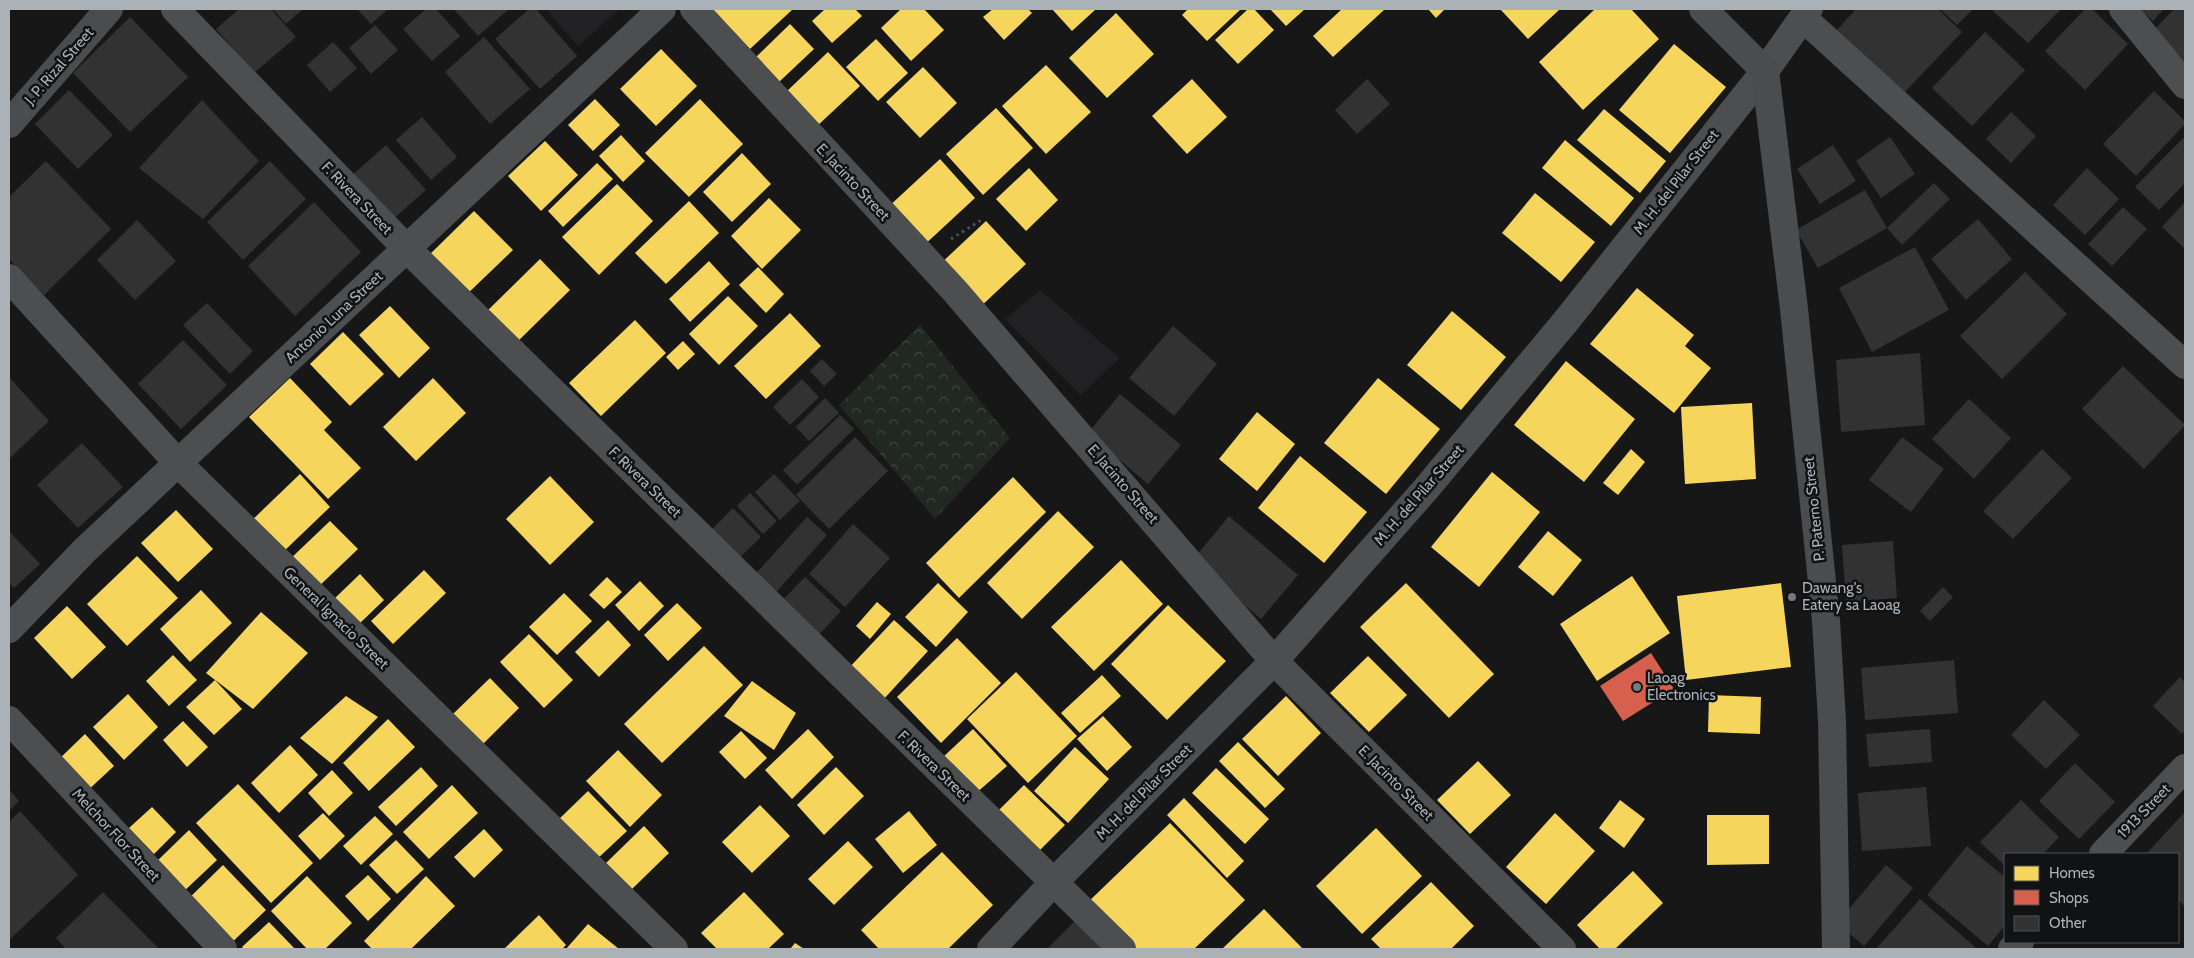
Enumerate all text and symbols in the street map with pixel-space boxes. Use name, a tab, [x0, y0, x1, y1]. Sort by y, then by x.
street label: J. P. Rizal Street	[20, 24, 97, 109]
street label: M. H. del Pilar Street	[1630, 126, 1722, 238]
street label: E. Jacinto Street	[813, 140, 893, 224]
street label: F. Rivera Street	[318, 158, 396, 238]
street label: Antonio Luna Street	[282, 267, 386, 367]
street label: E. Jacinto Street	[1084, 441, 1162, 527]
street label: M. H. del Pilar Street	[1370, 441, 1468, 549]
street label: F. Rivera Street	[605, 443, 685, 521]
street label: P. Paterno Street	[1800, 456, 1828, 562]
street label: General Ignacio Street	[280, 563, 392, 673]
place label: Dawang's Eatery sa Laoag	[1802, 579, 1901, 614]
marker: Dawang's Eatery sa Laoag	[1786, 591, 1798, 603]
place label: Laoag Electronics	[1647, 669, 1716, 704]
marker: Laoag Electronics	[1631, 681, 1643, 693]
street label: F. Rivera Street	[894, 727, 974, 805]
street label: M. H. del Pilar Street	[1092, 740, 1196, 844]
street label: E. Jacinto Street	[1355, 742, 1437, 824]
street label: 1913 Street	[2114, 780, 2174, 842]
street label: Melchor Flor Street	[68, 785, 164, 885]
legend	[2004, 853, 2179, 943]
text: Homes	[2049, 864, 2095, 882]
text: Shops	[2049, 889, 2089, 907]
text: Other	[2049, 914, 2086, 932]

